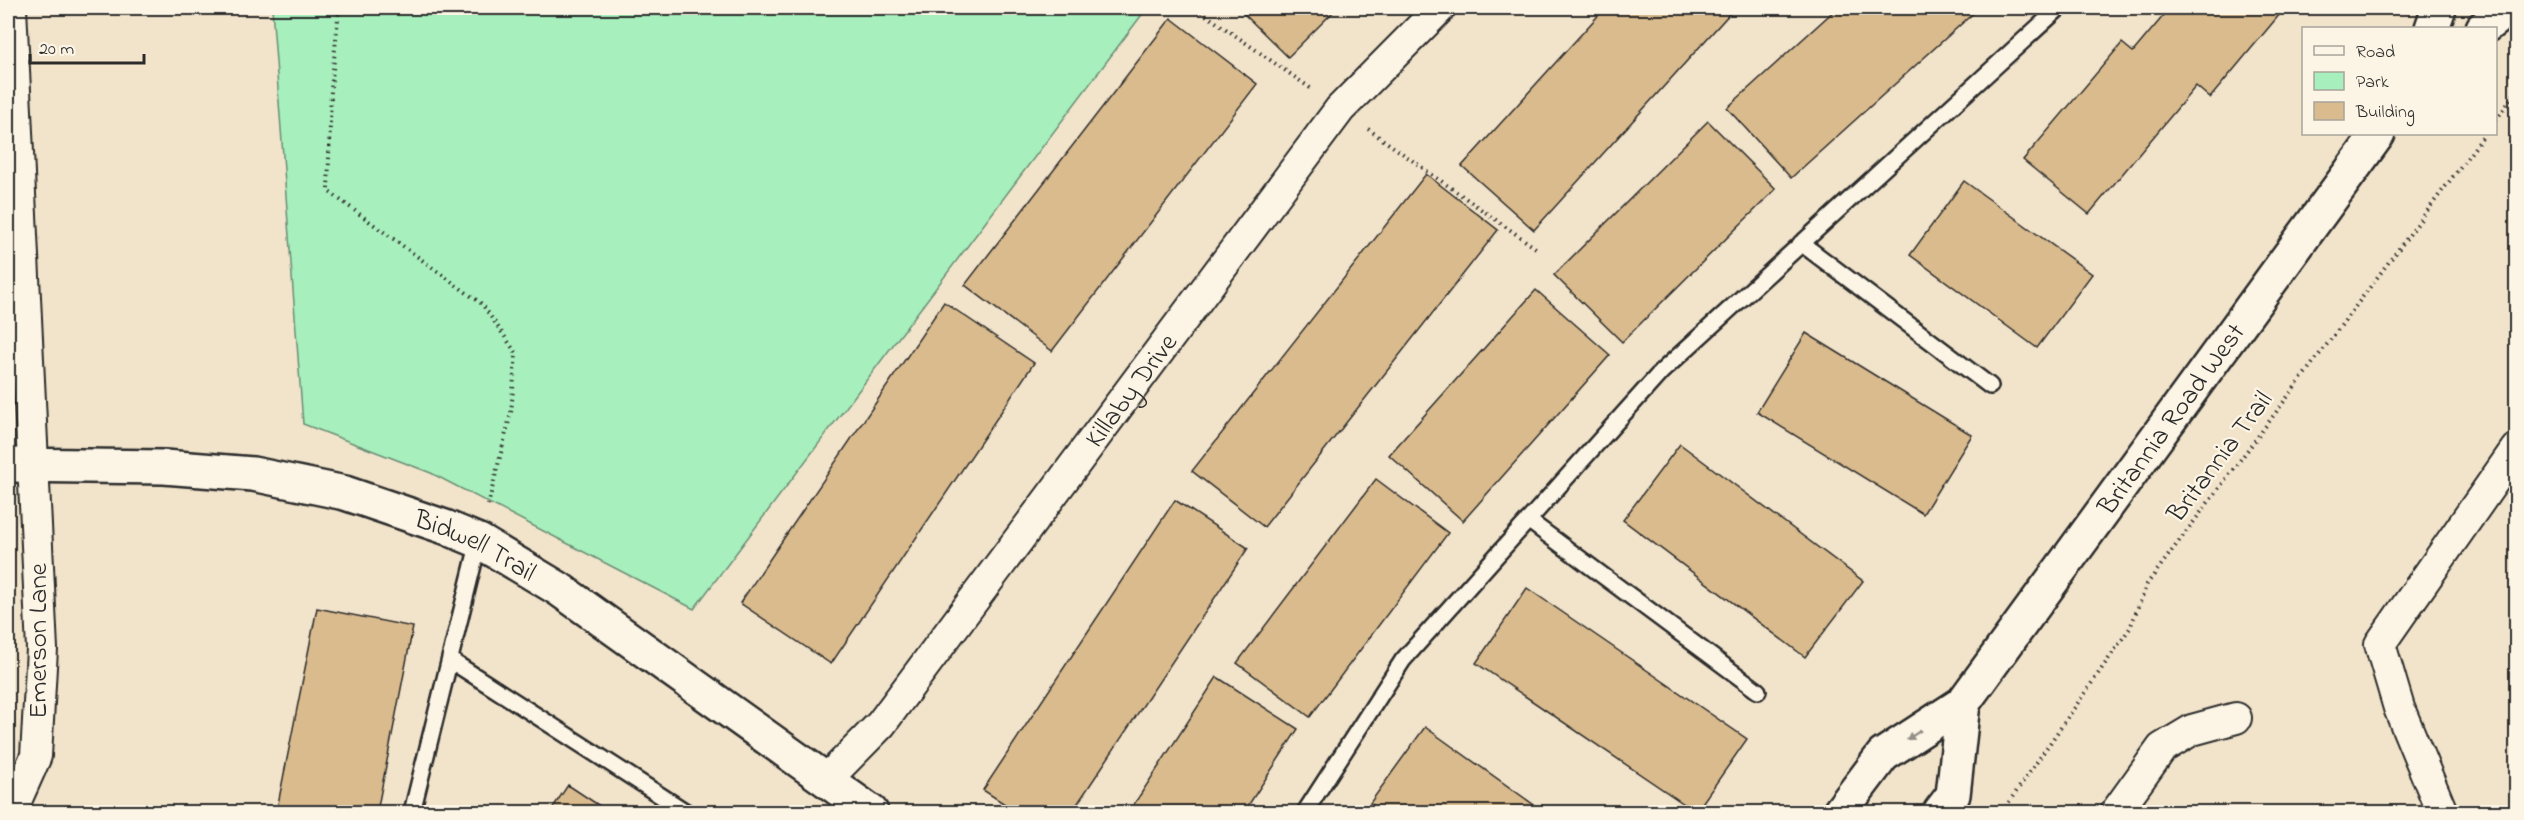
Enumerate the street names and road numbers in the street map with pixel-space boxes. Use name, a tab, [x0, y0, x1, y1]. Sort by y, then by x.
street label: Britannia Road West	[2089, 316, 2256, 525]
street label: Killaby Drive	[1077, 325, 1189, 457]
street label: Britannia Trail	[2158, 384, 2283, 532]
street label: Bidwell Trail	[408, 501, 543, 593]
street label: Emerson Lane	[20, 562, 59, 719]

